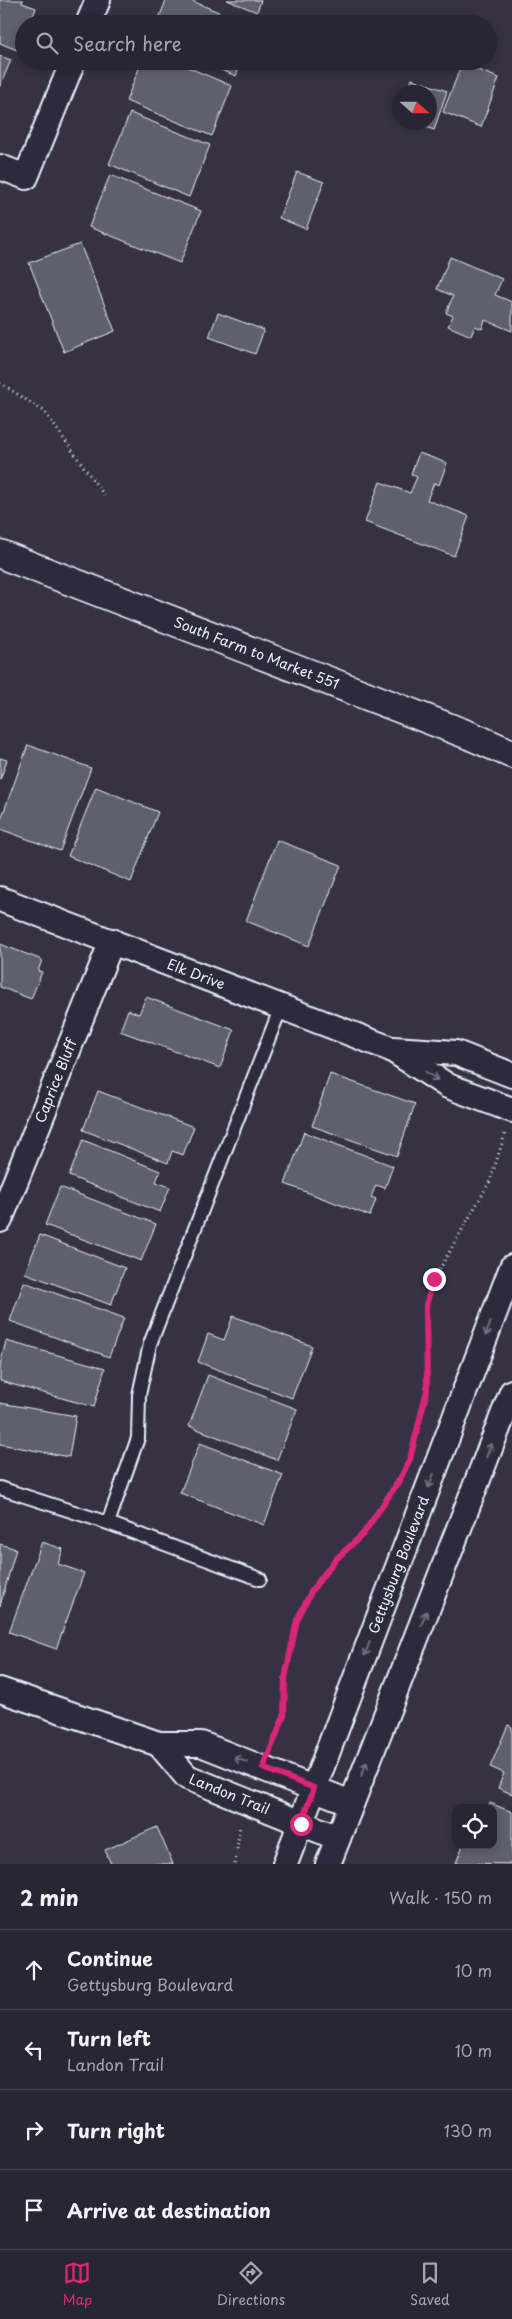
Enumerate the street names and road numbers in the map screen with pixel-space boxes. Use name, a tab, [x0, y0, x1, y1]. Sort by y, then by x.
street label: South Farm to Market 551	[171, 611, 343, 694]
street label: Elk Drive	[164, 953, 228, 994]
street label: Caprice Bluff	[29, 1034, 82, 1126]
street label: Gettysburg Boulevard	[363, 1493, 434, 1637]
street label: Landon Trail	[186, 1768, 273, 1819]

